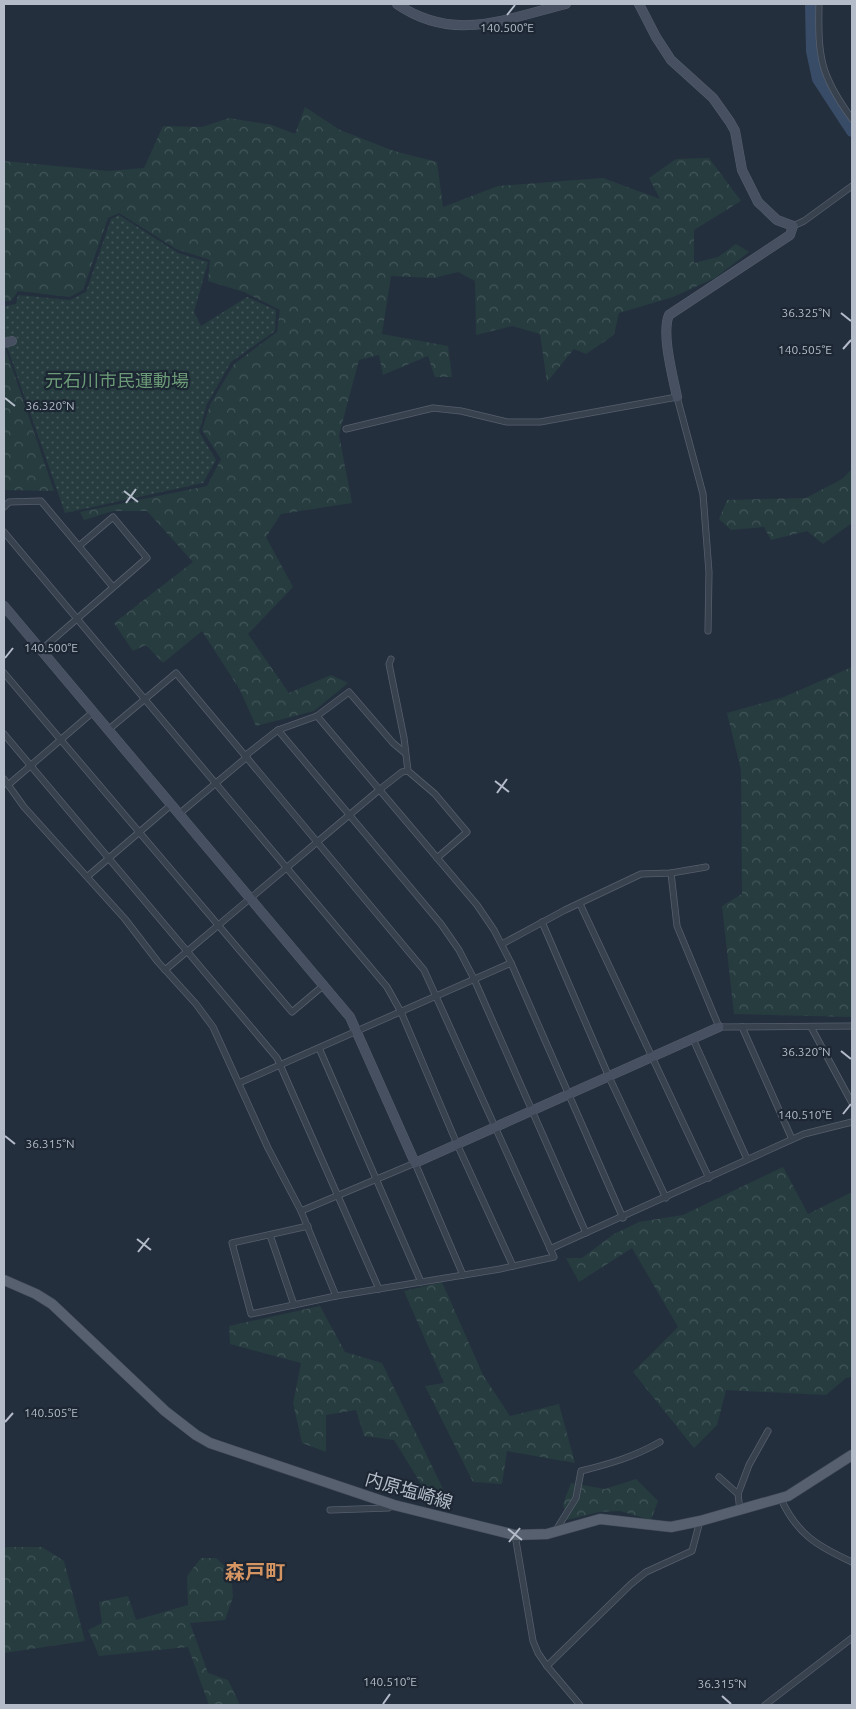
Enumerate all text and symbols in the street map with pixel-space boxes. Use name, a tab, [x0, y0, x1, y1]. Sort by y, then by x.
text: 140.500°E	[480, 21, 534, 34]
text: 36.325°N	[781, 306, 831, 319]
text: 140.505°E	[778, 343, 832, 356]
park label: 元石川市民運動場	[45, 370, 189, 390]
text: 36.320°N	[25, 399, 75, 412]
text: 140.500°E	[24, 641, 78, 654]
text: 36.320°N	[781, 1045, 831, 1058]
text: 140.510°E	[778, 1108, 832, 1121]
text: 36.315°N	[25, 1137, 75, 1150]
text: 140.505°E	[24, 1406, 78, 1419]
street label: 内原塩崎線	[363, 1468, 455, 1512]
district label: 森戸町	[225, 1560, 285, 1583]
text: 140.510°E	[363, 1675, 417, 1688]
text: 36.315°N	[697, 1677, 747, 1690]

